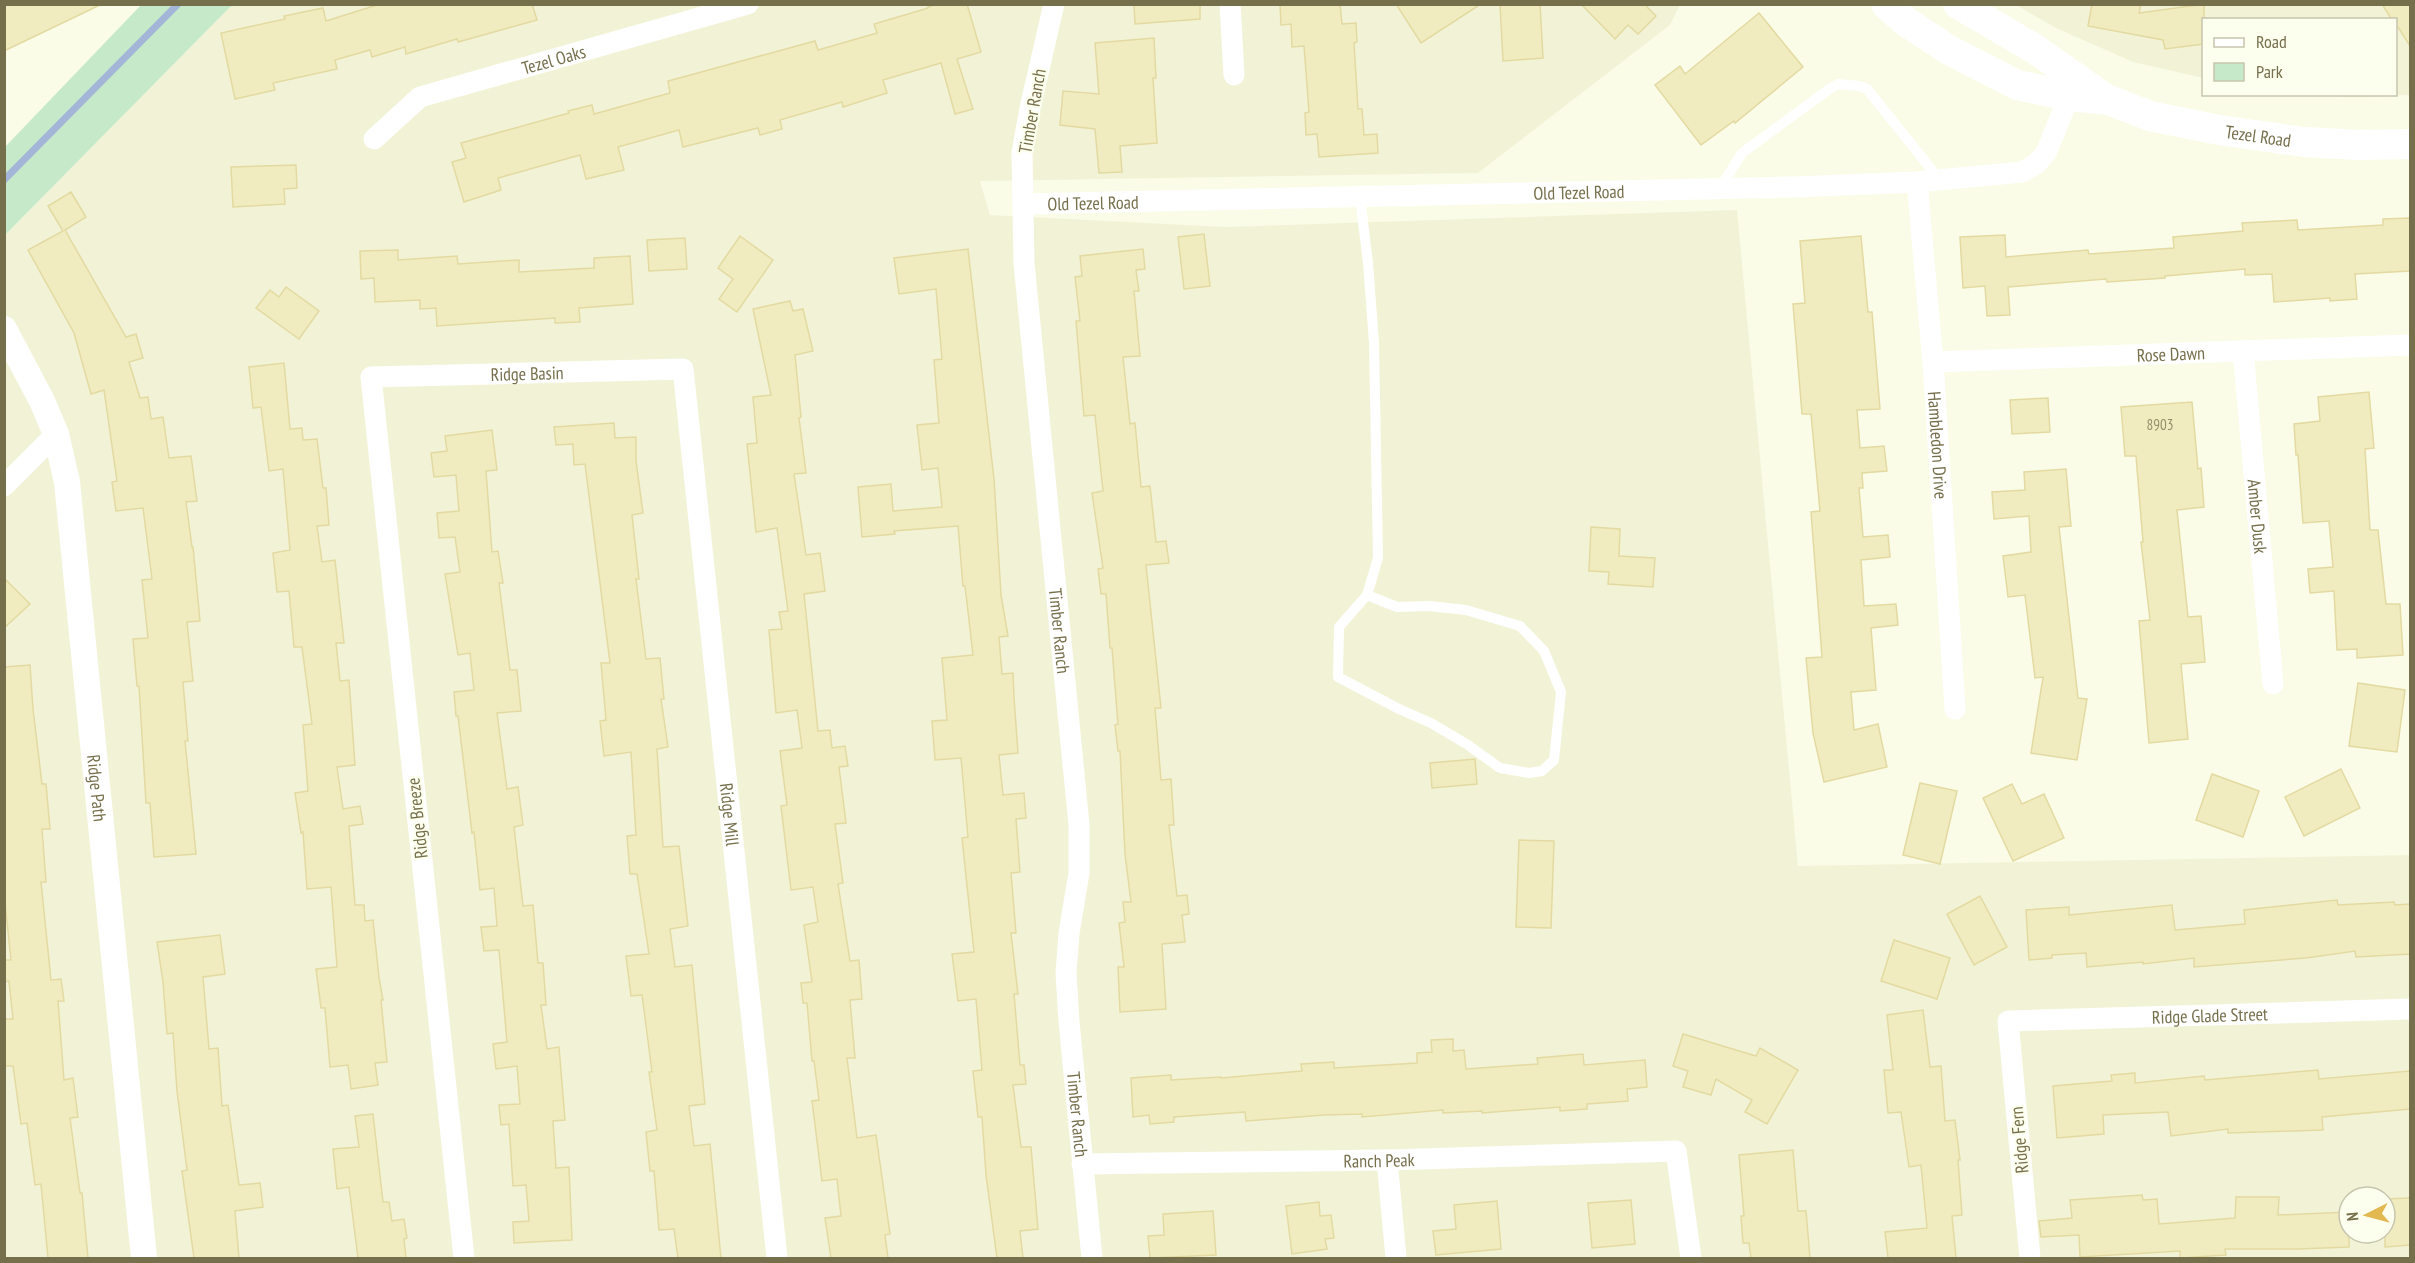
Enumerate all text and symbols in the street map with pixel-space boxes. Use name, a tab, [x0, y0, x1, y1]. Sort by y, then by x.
legend	[2202, 18, 2397, 96]
text: Road	[2256, 30, 2287, 53]
street label: Tezel Oaks	[519, 39, 588, 79]
text: Park	[2256, 60, 2283, 83]
street label: Timber Ranch	[1013, 67, 1051, 155]
street label: Tezel Road	[2224, 120, 2292, 152]
street label: Old Tezel Road	[1533, 179, 1625, 204]
street label: Old Tezel Road	[1047, 190, 1139, 215]
street label: Rose Dawn	[2136, 341, 2205, 366]
street label: Ridge Basin	[490, 361, 564, 385]
street label: Hambledon Drive	[1923, 390, 1953, 500]
house number: 8903	[2146, 415, 2174, 434]
street label: Amber Dusk	[2243, 478, 2273, 555]
street label: Timber Ranch	[1044, 587, 1076, 675]
street label: Ridge Path	[83, 753, 112, 823]
street label: Ridge Breeze	[401, 776, 433, 860]
street label: Ridge Mill	[715, 782, 745, 848]
street label: Ridge Glade Street	[2152, 1002, 2268, 1028]
street label: Timber Ranch	[1062, 1071, 1094, 1158]
street label: Ridge Fern	[2005, 1106, 2033, 1174]
street label: Ranch Peak	[1343, 1148, 1415, 1172]
north arrow	[2337, 1185, 2397, 1245]
text: N	[2342, 1211, 2362, 1222]

